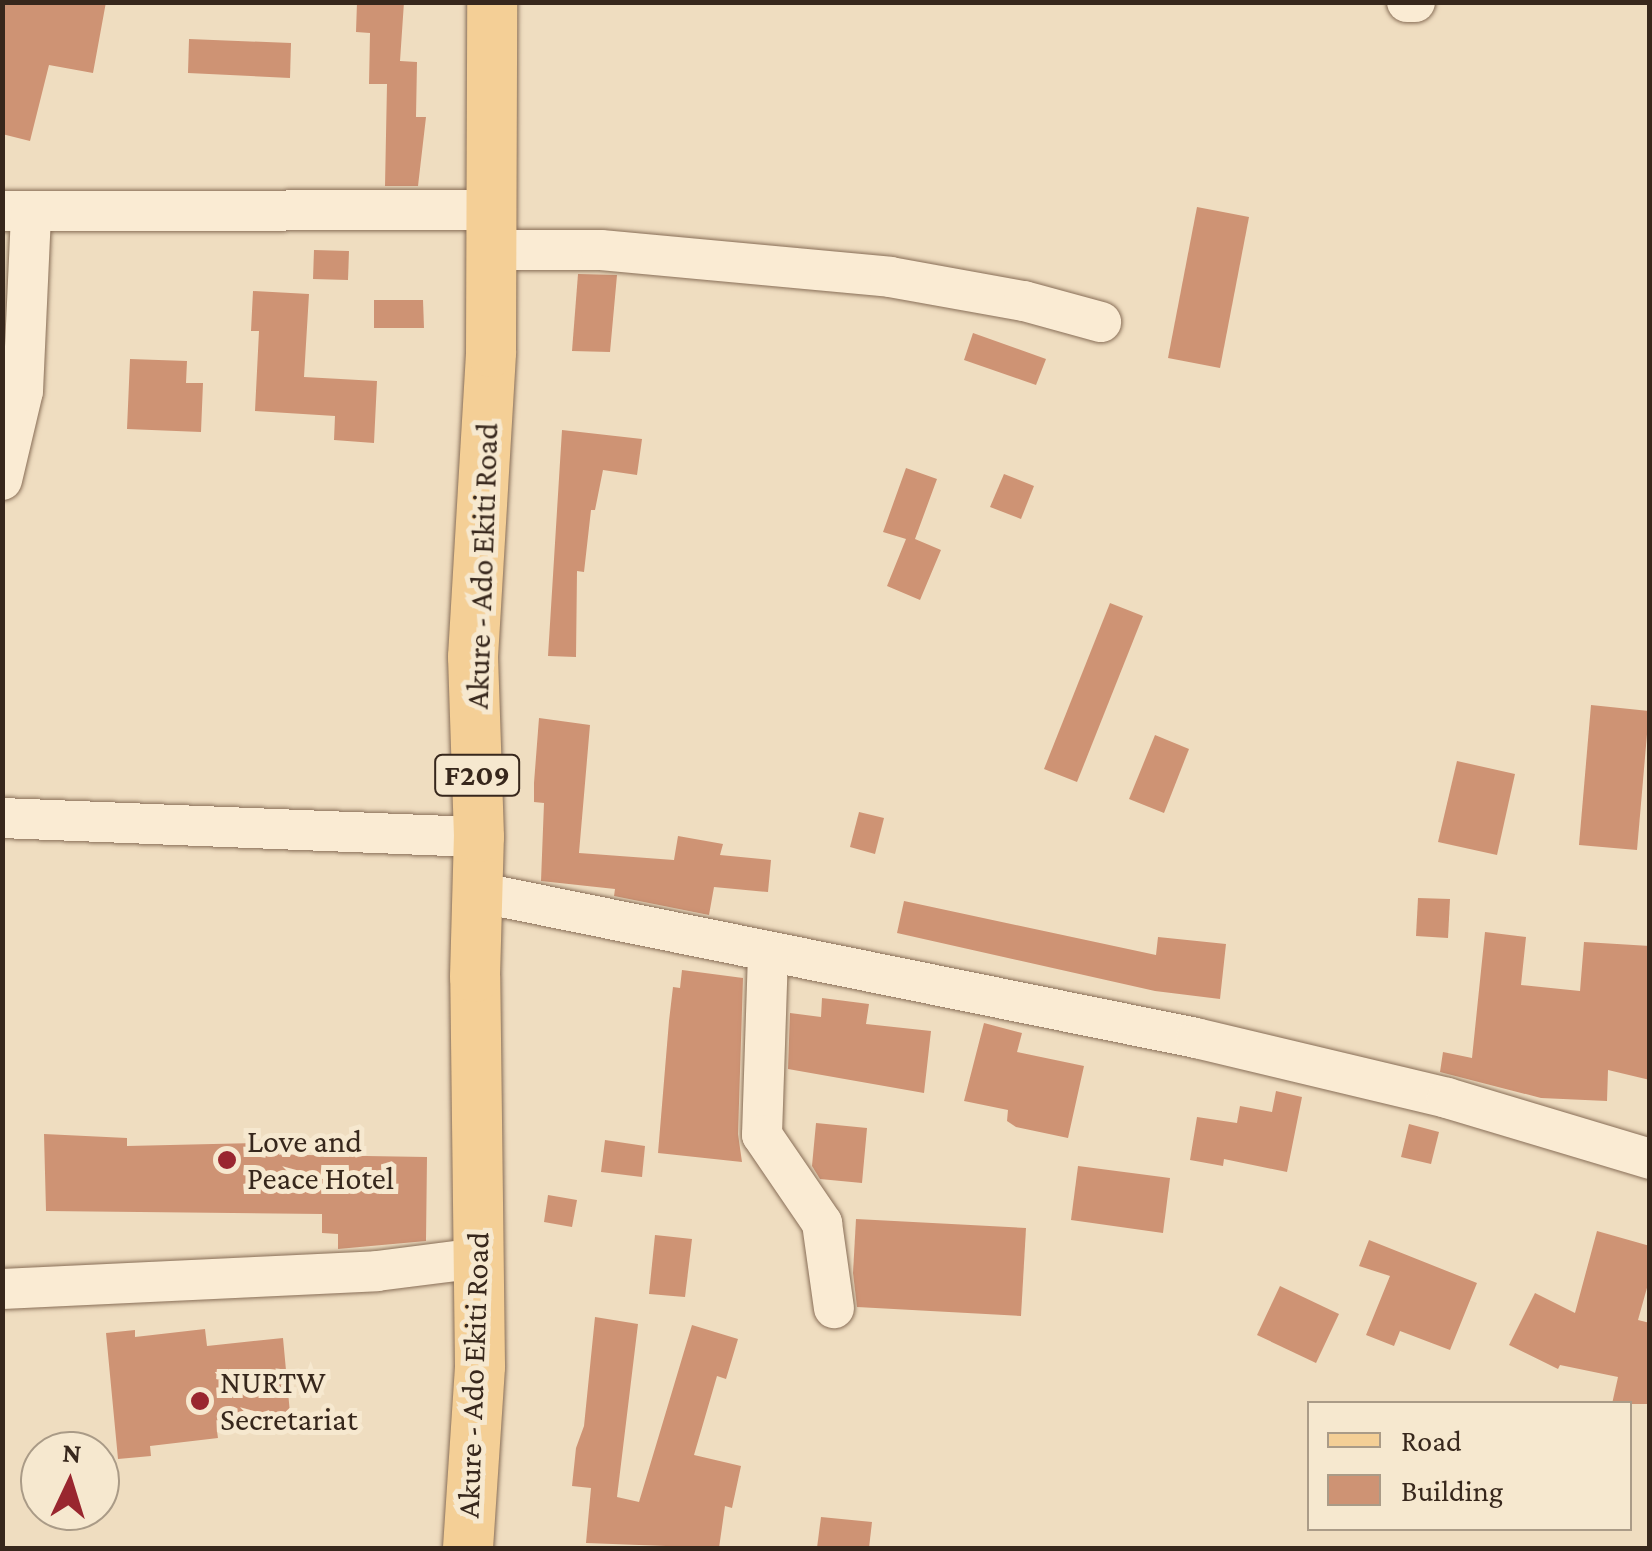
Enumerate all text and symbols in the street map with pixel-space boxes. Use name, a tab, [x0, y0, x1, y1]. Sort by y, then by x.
street label: Akure - Ado Ekiti Road	[458, 422, 506, 710]
road number: F209	[432, 750, 522, 800]
place label: Love and Peace Hotel	[247, 1123, 394, 1198]
marker: Love and Peace Hotel	[216, 1149, 238, 1171]
street label: Akure - Ado Ekiti Road	[449, 1231, 497, 1519]
place label: NURTW Secretariat	[220, 1364, 357, 1439]
marker: NURTW Secretariat	[189, 1390, 211, 1412]
legend	[1307, 1401, 1632, 1531]
text: Road	[1401, 1424, 1462, 1457]
north arrow	[20, 1431, 120, 1531]
text: N	[61, 1436, 83, 1469]
text: Building	[1401, 1474, 1503, 1507]

